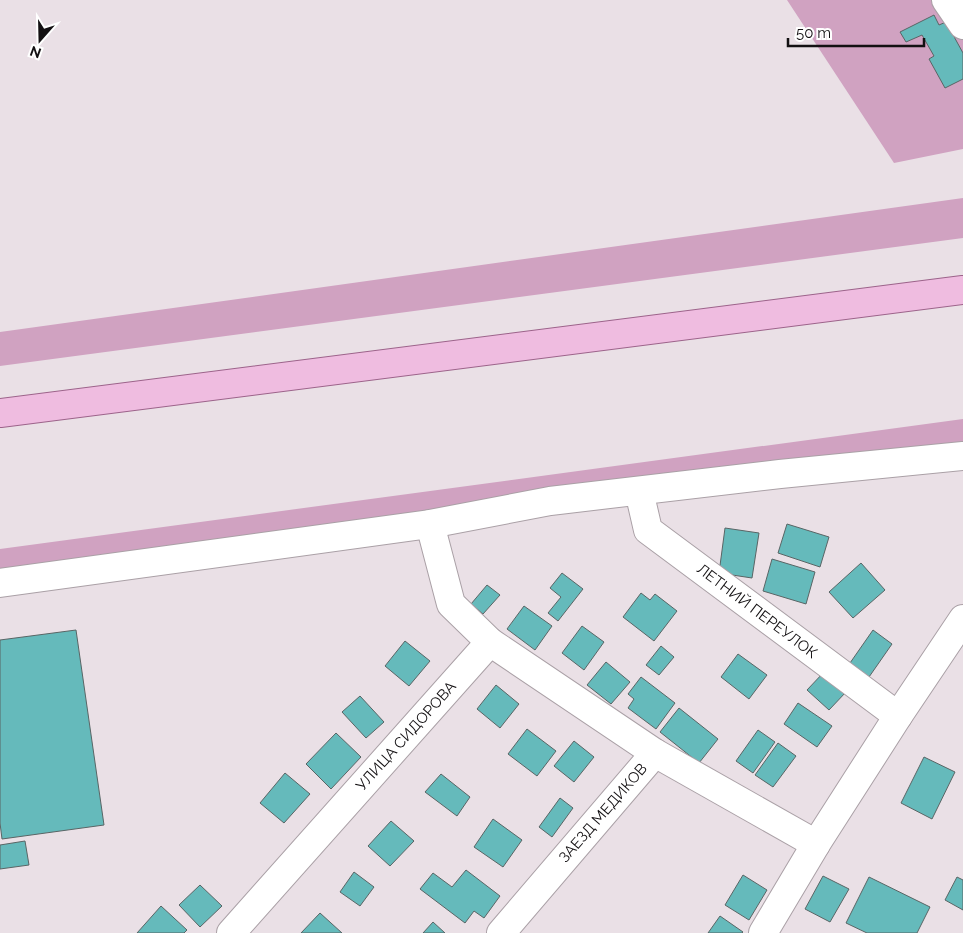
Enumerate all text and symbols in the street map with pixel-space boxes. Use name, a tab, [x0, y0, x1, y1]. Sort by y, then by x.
north arrow	[15, 15, 65, 65]
scale bar	[788, 15, 924, 47]
text: 50 m	[796, 24, 831, 42]
text: N	[28, 43, 43, 62]
street label: ЛЕТНИЙ ПЕРЕУЛОК	[693, 560, 821, 662]
street label: УЛИЦА СИДОРОВА	[352, 678, 460, 794]
street label: ЗАЕЗД МЕДИКОВ	[555, 760, 651, 866]

